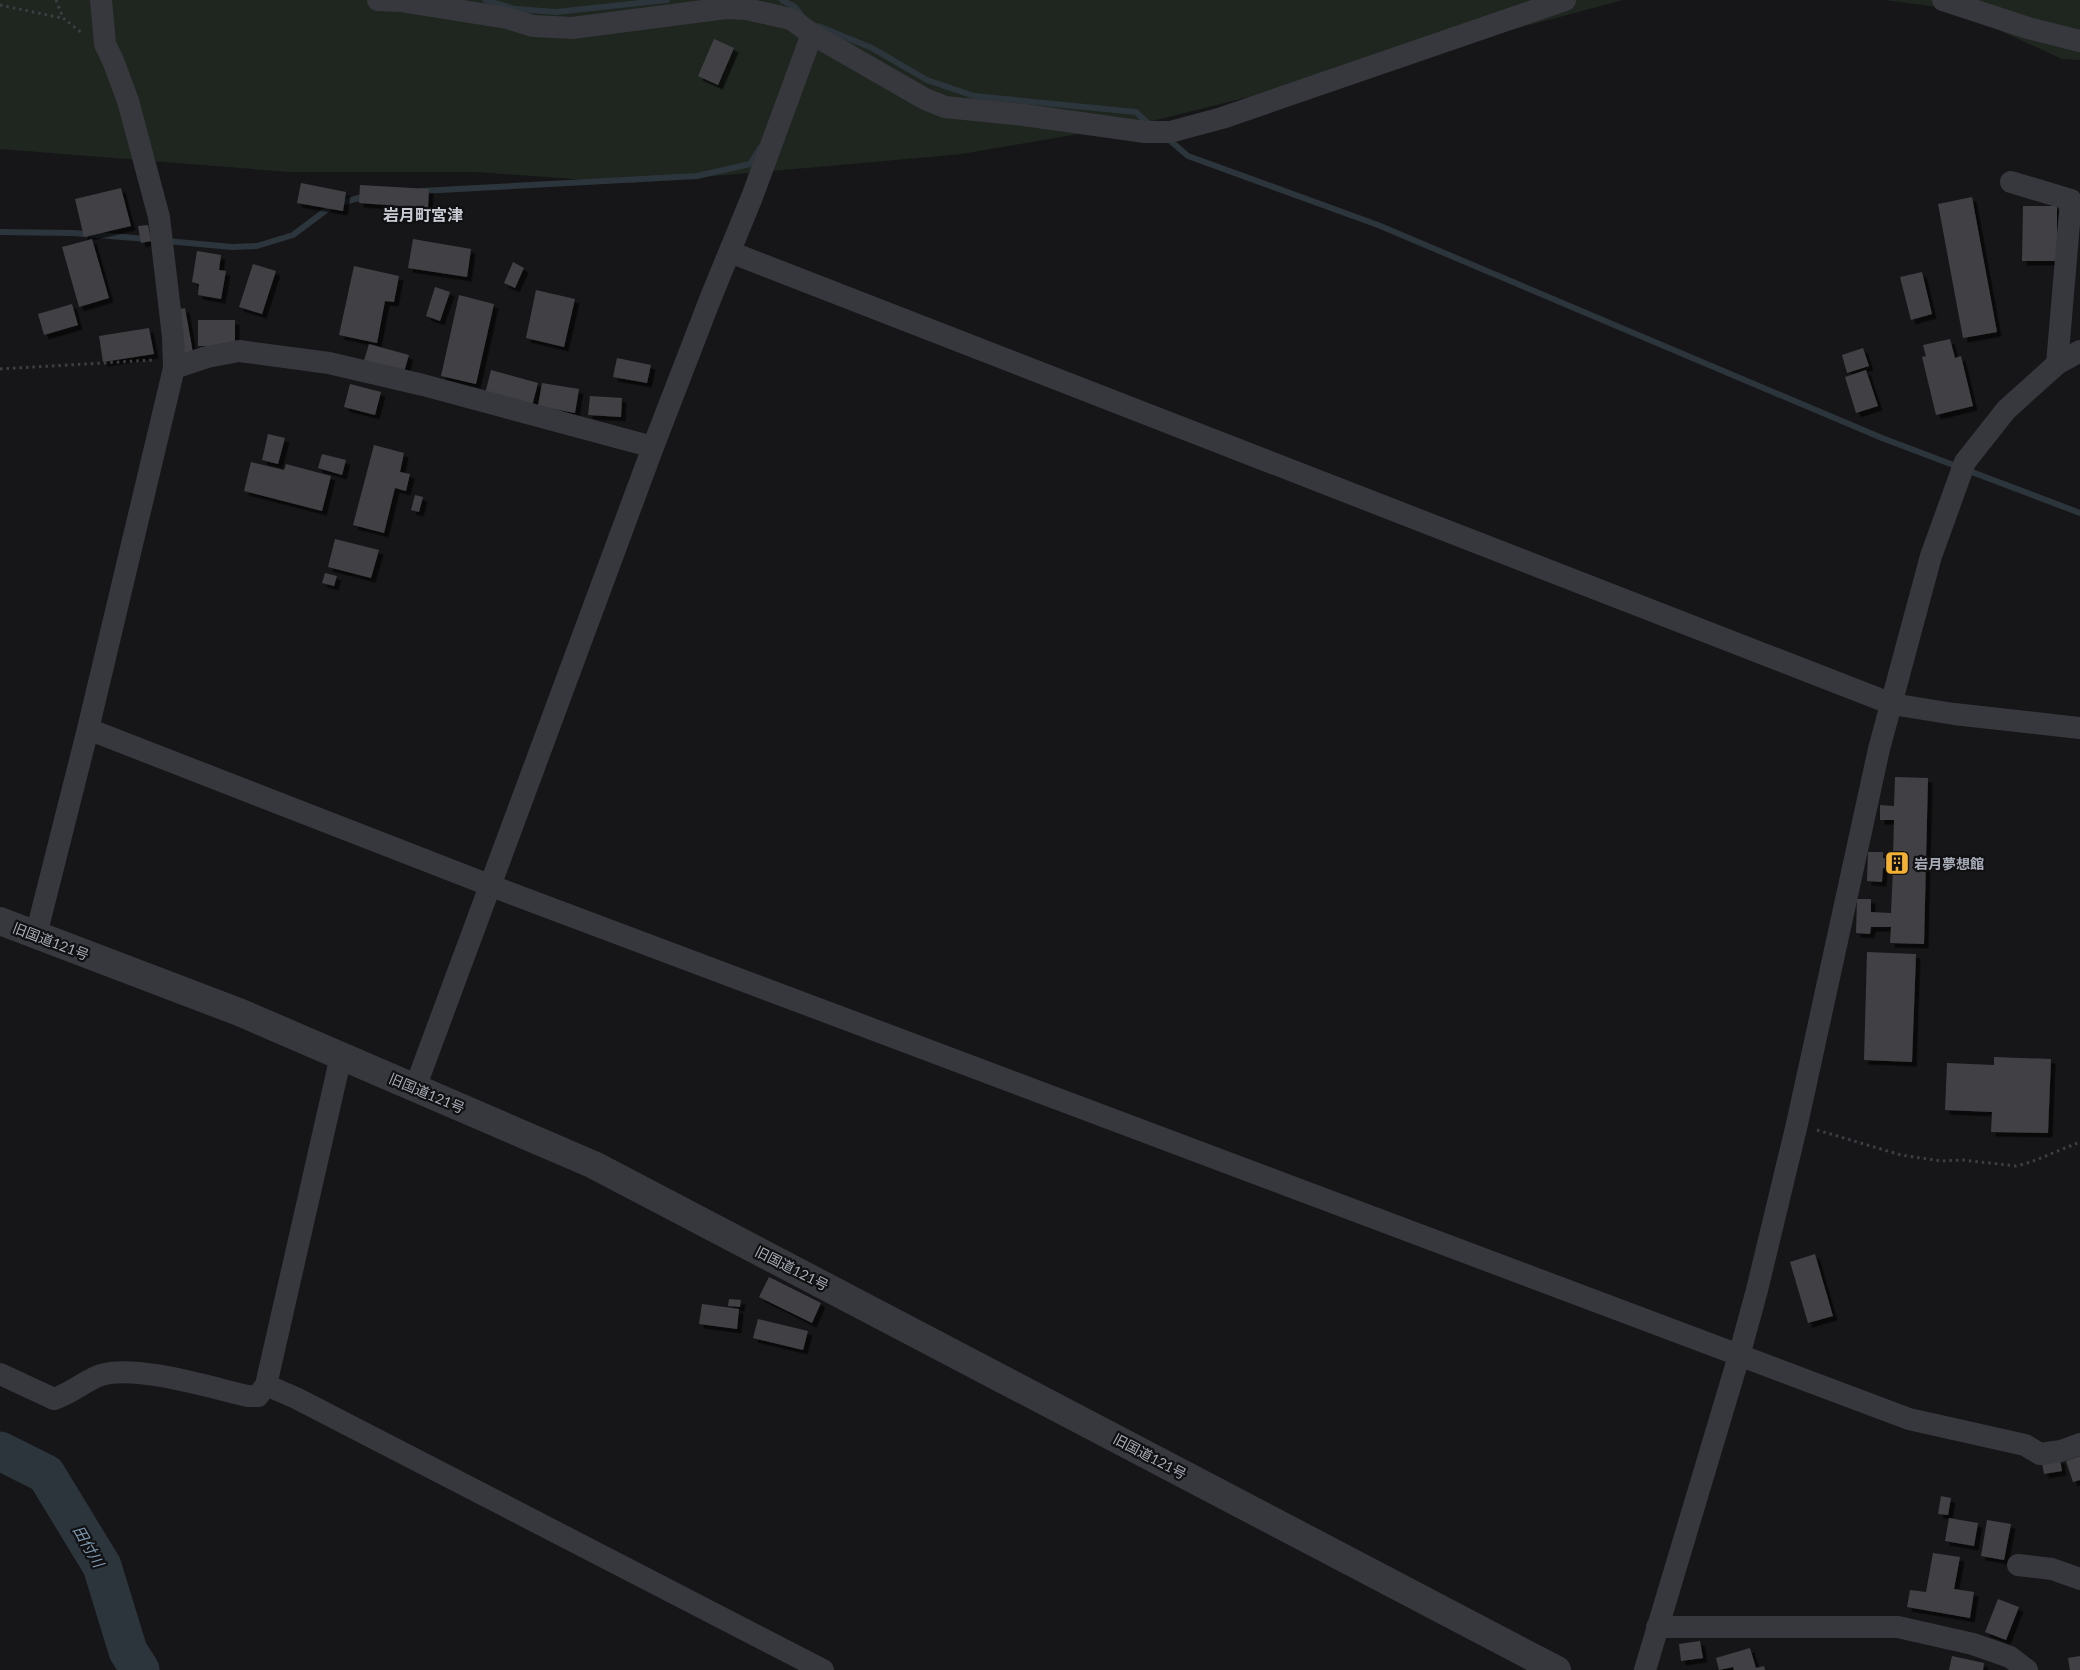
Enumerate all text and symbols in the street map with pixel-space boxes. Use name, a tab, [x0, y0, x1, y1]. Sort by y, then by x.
district label: 岩月町宮津	[383, 205, 463, 224]
building icon: 岩月夢想館	[1884, 850, 1910, 876]
place label: 岩月夢想館	[1914, 855, 1984, 872]
street label: 旧国道121号	[10, 919, 92, 963]
street label: 旧国道121号	[387, 1069, 467, 1117]
street label: 旧国道121号	[752, 1242, 832, 1294]
street label: 旧国道121号	[1111, 1430, 1189, 1482]
water label: 田付川	[70, 1522, 109, 1572]

